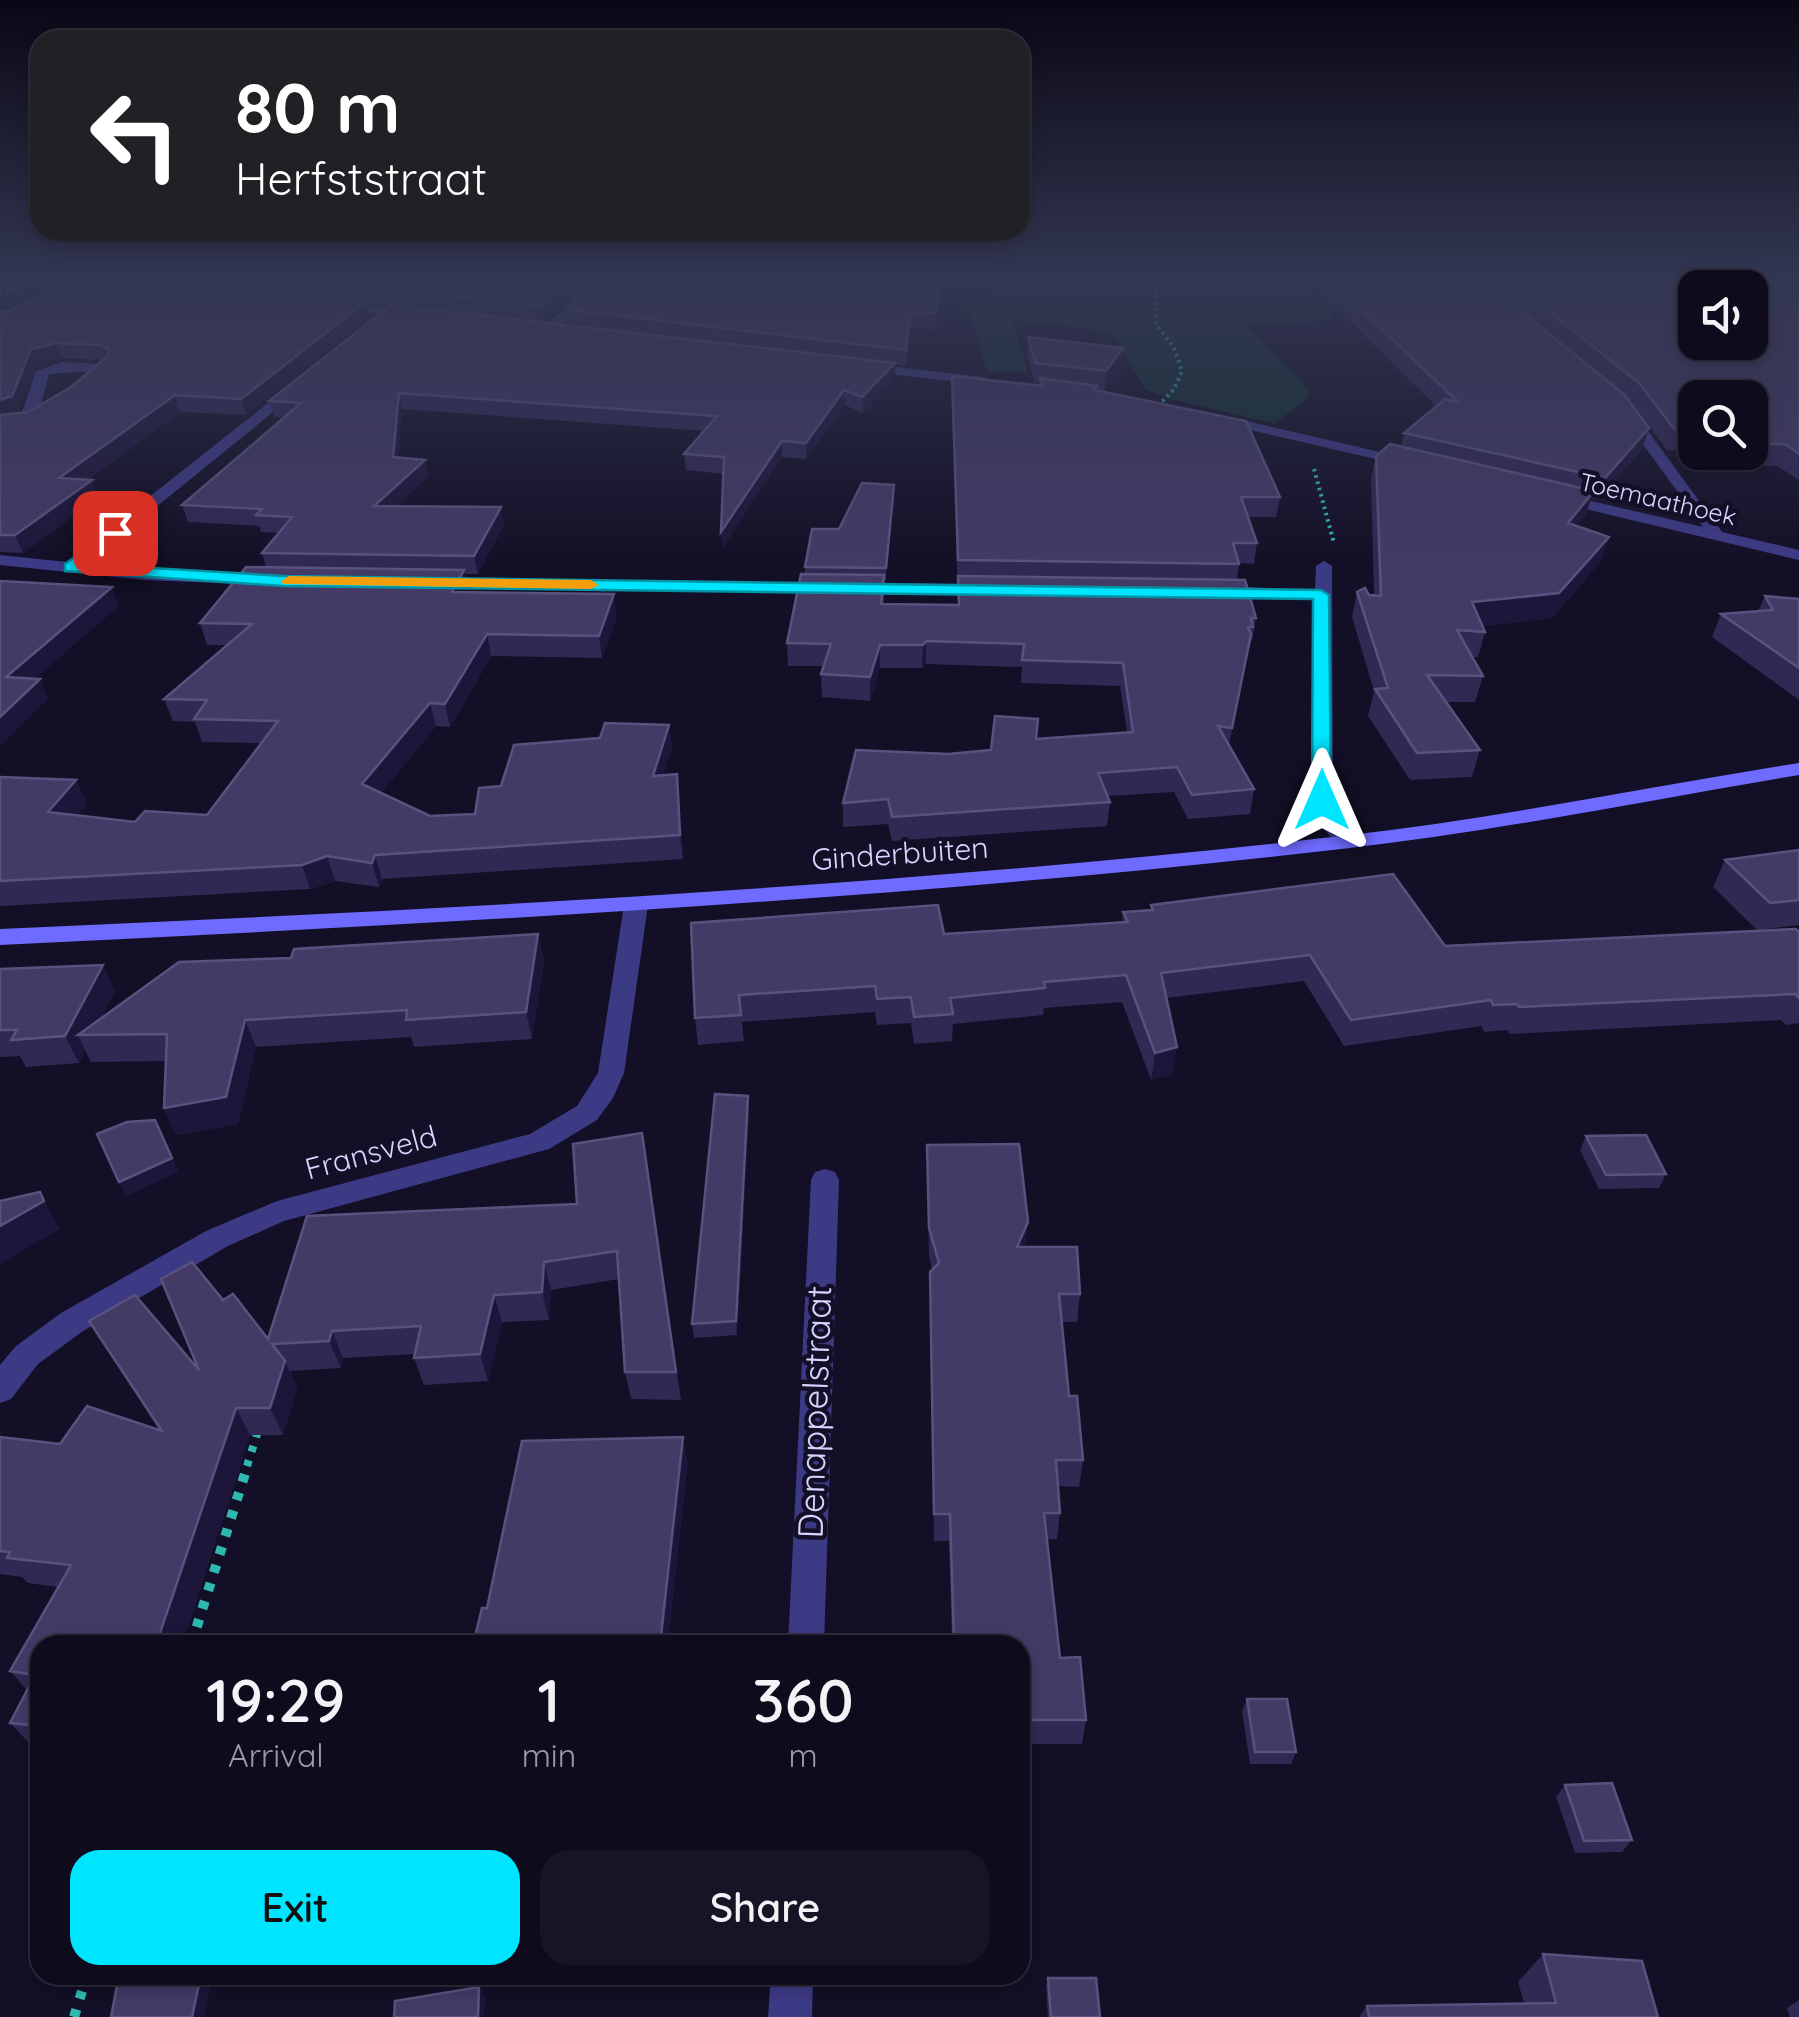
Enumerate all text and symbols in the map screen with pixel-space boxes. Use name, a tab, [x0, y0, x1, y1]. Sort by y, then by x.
text: 80 m	[235, 63, 400, 151]
icon: left	[70, 70, 200, 200]
text: Herfststraat	[235, 150, 487, 206]
map controls	[1678, 270, 1768, 470]
button: sound	[1678, 270, 1768, 360]
button: search	[1678, 380, 1768, 470]
street label: Toemaathoek	[1577, 465, 1740, 532]
pin	[73, 491, 158, 576]
icon: arrive	[88, 506, 143, 561]
position arrow	[1270, 748, 1374, 852]
street label: Ginderbuiten	[810, 828, 990, 878]
street label: Fransveld	[301, 1116, 441, 1188]
street label: Denappelstraat	[788, 1285, 840, 1539]
text: 19:29	[206, 1662, 345, 1737]
text: 1	[537, 1662, 560, 1737]
text: 360	[752, 1662, 854, 1737]
text: Arrival	[228, 1735, 324, 1775]
text: min	[522, 1735, 576, 1775]
text: m	[788, 1735, 818, 1775]
button: Exit	[70, 1850, 520, 1965]
button: Share	[540, 1850, 990, 1965]

